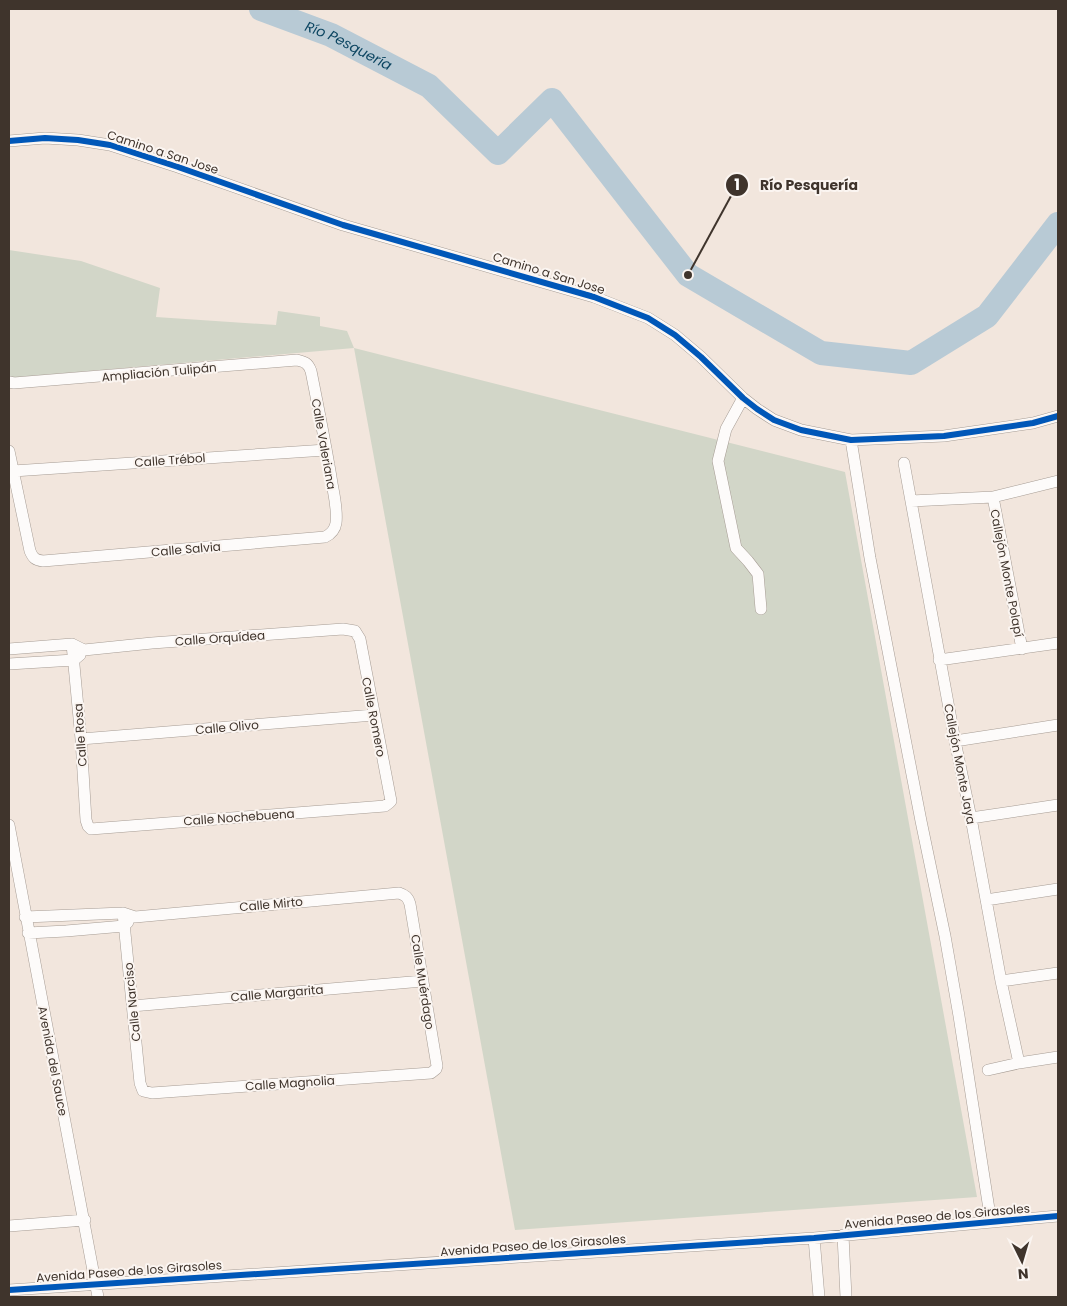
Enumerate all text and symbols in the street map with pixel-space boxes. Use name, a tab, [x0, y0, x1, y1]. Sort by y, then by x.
water label: Río Pesquería	[302, 16, 396, 75]
street label: Camino a San Jose	[105, 126, 221, 178]
callout: Río Pesquería	[725, 170, 868, 199]
text: 1	[734, 174, 740, 195]
text: Río Pesquería	[760, 175, 858, 195]
street label: Camino a San Jose	[491, 248, 607, 298]
street label: Ampliación Tulipán	[101, 359, 217, 385]
street label: Calle Valeriana	[308, 397, 340, 491]
street label: Calle Trébol	[134, 449, 206, 471]
street label: Callejón Monte Polapí	[986, 508, 1028, 638]
street label: Calle Salvia	[150, 537, 222, 561]
street label: Calle Orquídea	[174, 626, 266, 650]
street label: Calle Romero	[358, 676, 390, 759]
street label: Callejón Monte Jaya	[940, 702, 980, 826]
street label: Calle Rosa	[69, 703, 91, 767]
street label: Calle Olivo	[195, 716, 260, 738]
street label: Calle Nochebuena	[183, 805, 295, 829]
street label: Calle Mirto	[239, 893, 304, 915]
street label: Calle Muérdago	[407, 933, 439, 1031]
street label: Calle Narciso	[119, 961, 145, 1042]
street label: Calle Margarita	[230, 980, 324, 1006]
street label: Avenida del Sauce	[34, 1005, 72, 1117]
street label: Calle Magnolia	[245, 1071, 335, 1095]
street label: Avenida Paseo de los Girasoles	[843, 1199, 1031, 1233]
street label: Avenida Paseo de los Girasoles	[439, 1230, 627, 1260]
north arrow	[997, 1236, 1047, 1286]
street label: Avenida Paseo de los Girasoles	[35, 1256, 223, 1286]
text: N	[1017, 1264, 1029, 1284]

